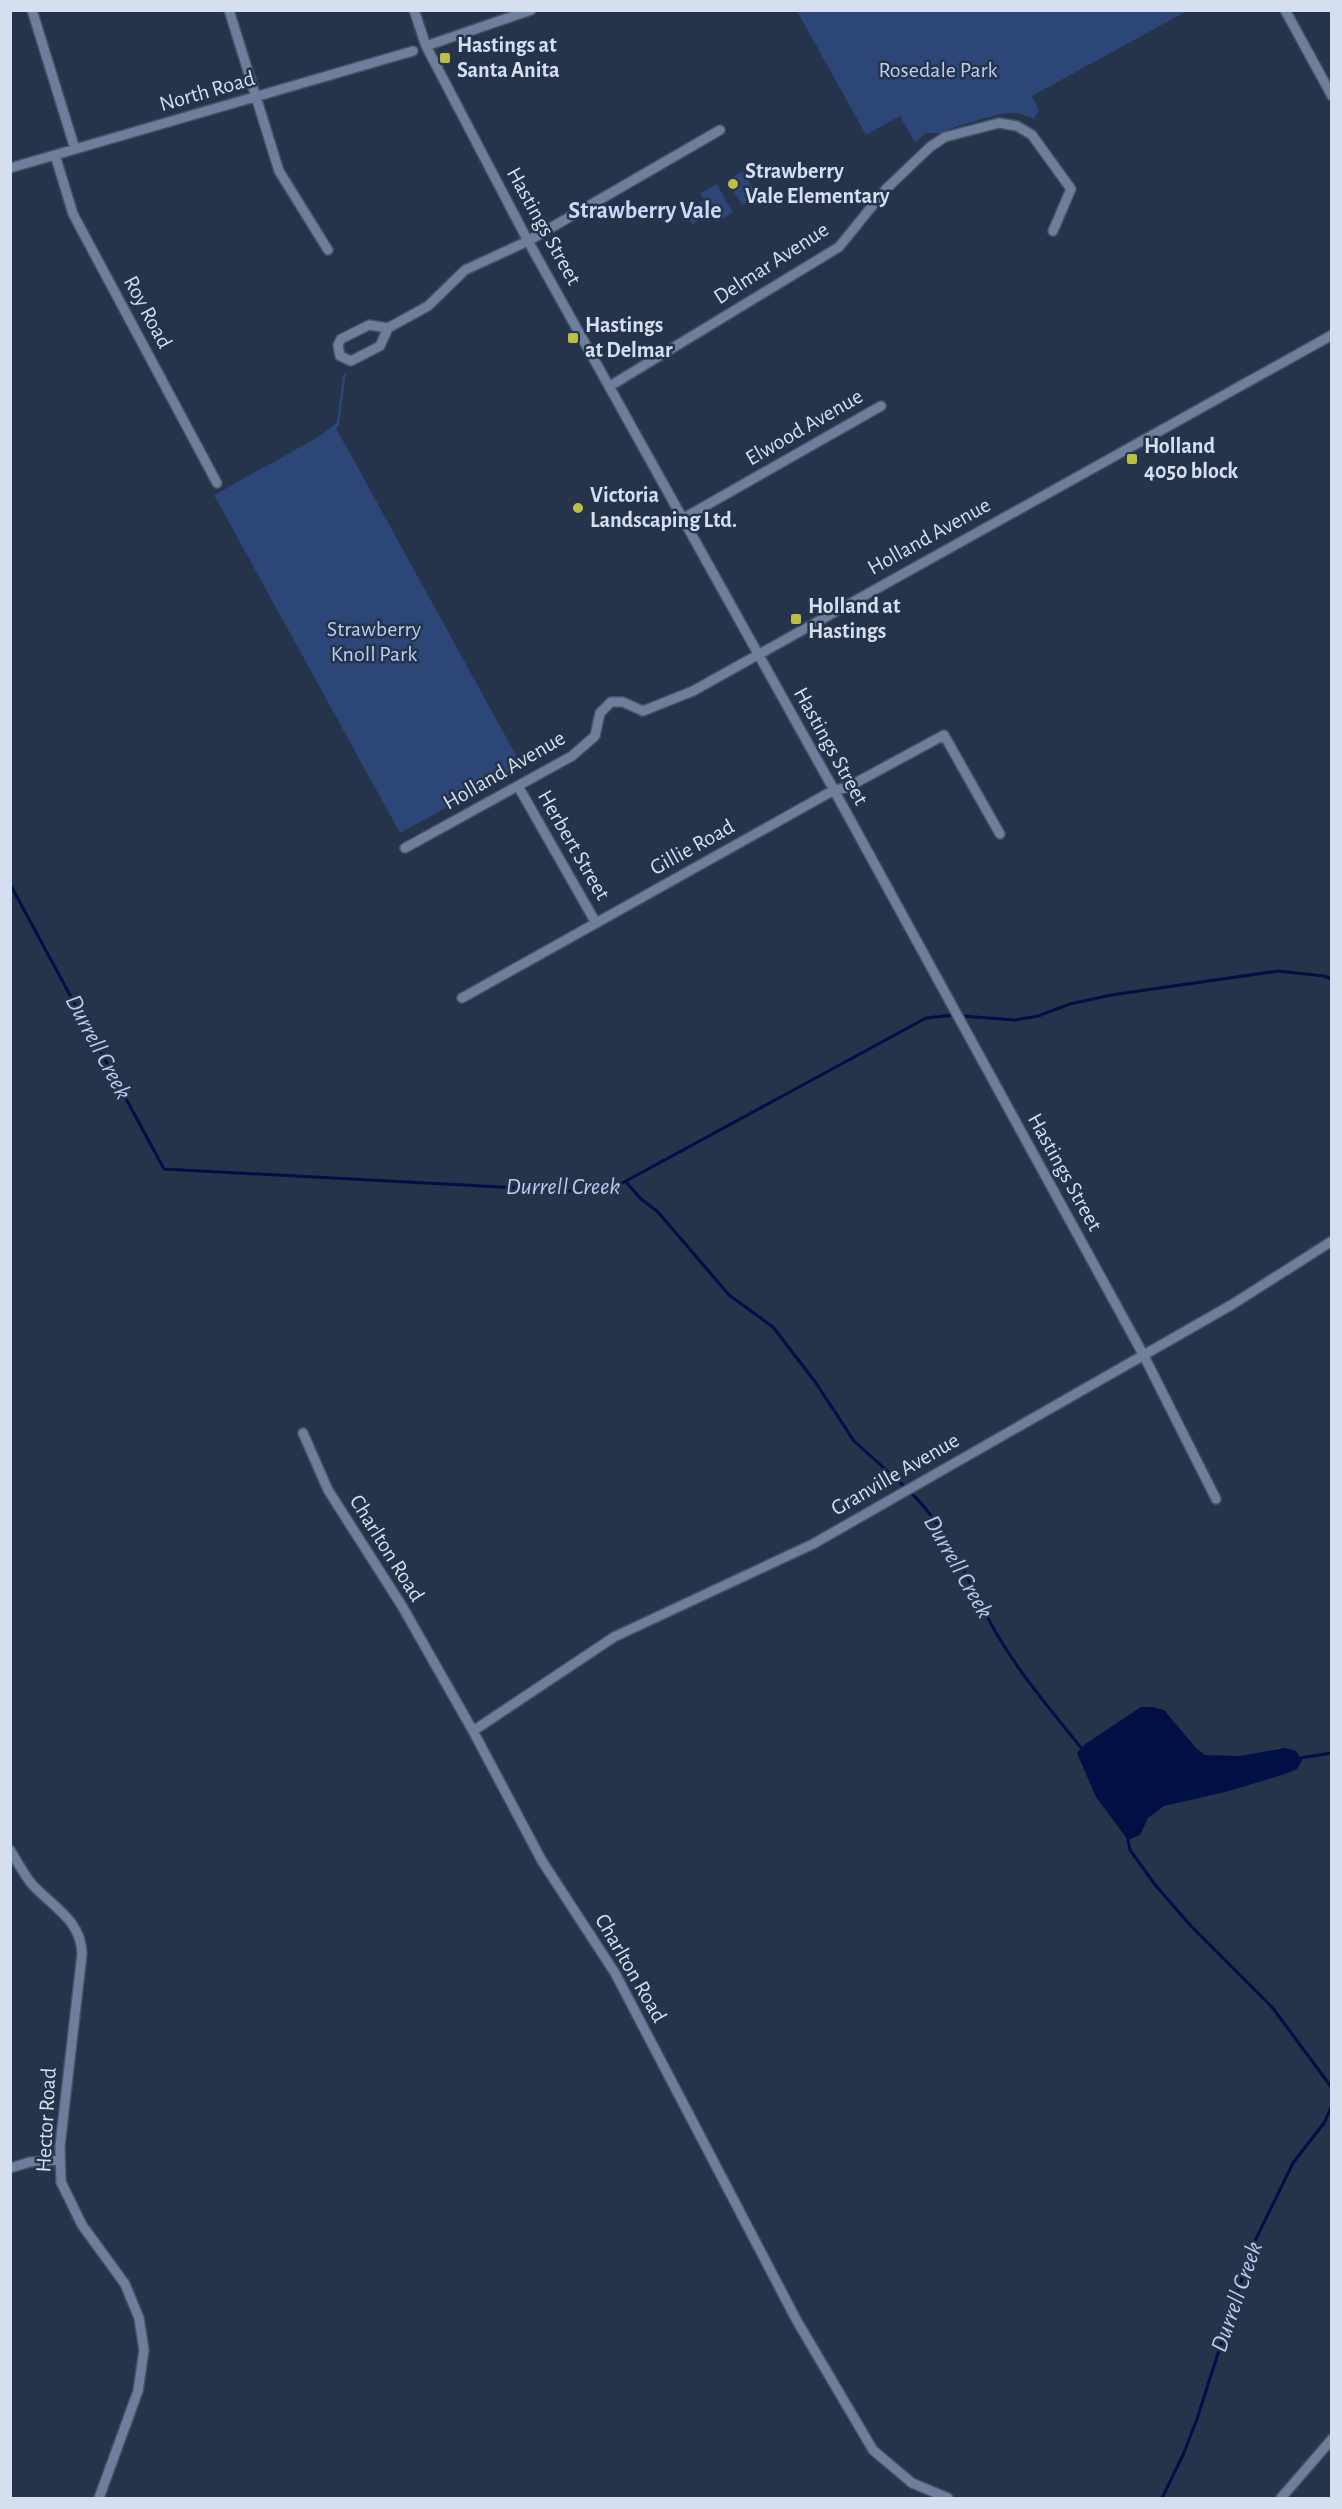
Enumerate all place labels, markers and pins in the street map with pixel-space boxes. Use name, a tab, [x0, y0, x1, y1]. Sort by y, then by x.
place label: Hastings at Santa Anita	[457, 34, 560, 81]
marker: Hastings at Santa Anita	[438, 51, 452, 65]
place label: Strawberry Vale Elementary	[745, 160, 890, 208]
marker: Strawberry Vale Elementary	[726, 177, 740, 191]
place label: Hastings at Delmar	[585, 314, 673, 361]
marker: Hastings at Delmar	[566, 331, 580, 345]
place label: Holland 4050 block	[1144, 435, 1238, 482]
marker: Holland 4050 block	[1125, 452, 1139, 466]
place label: Victoria Landscaping Ltd.	[590, 484, 737, 531]
marker: Victoria Landscaping Ltd.	[571, 501, 585, 515]
place label: Holland at Hastings	[808, 595, 901, 642]
marker: Holland at Hastings	[789, 612, 803, 626]

